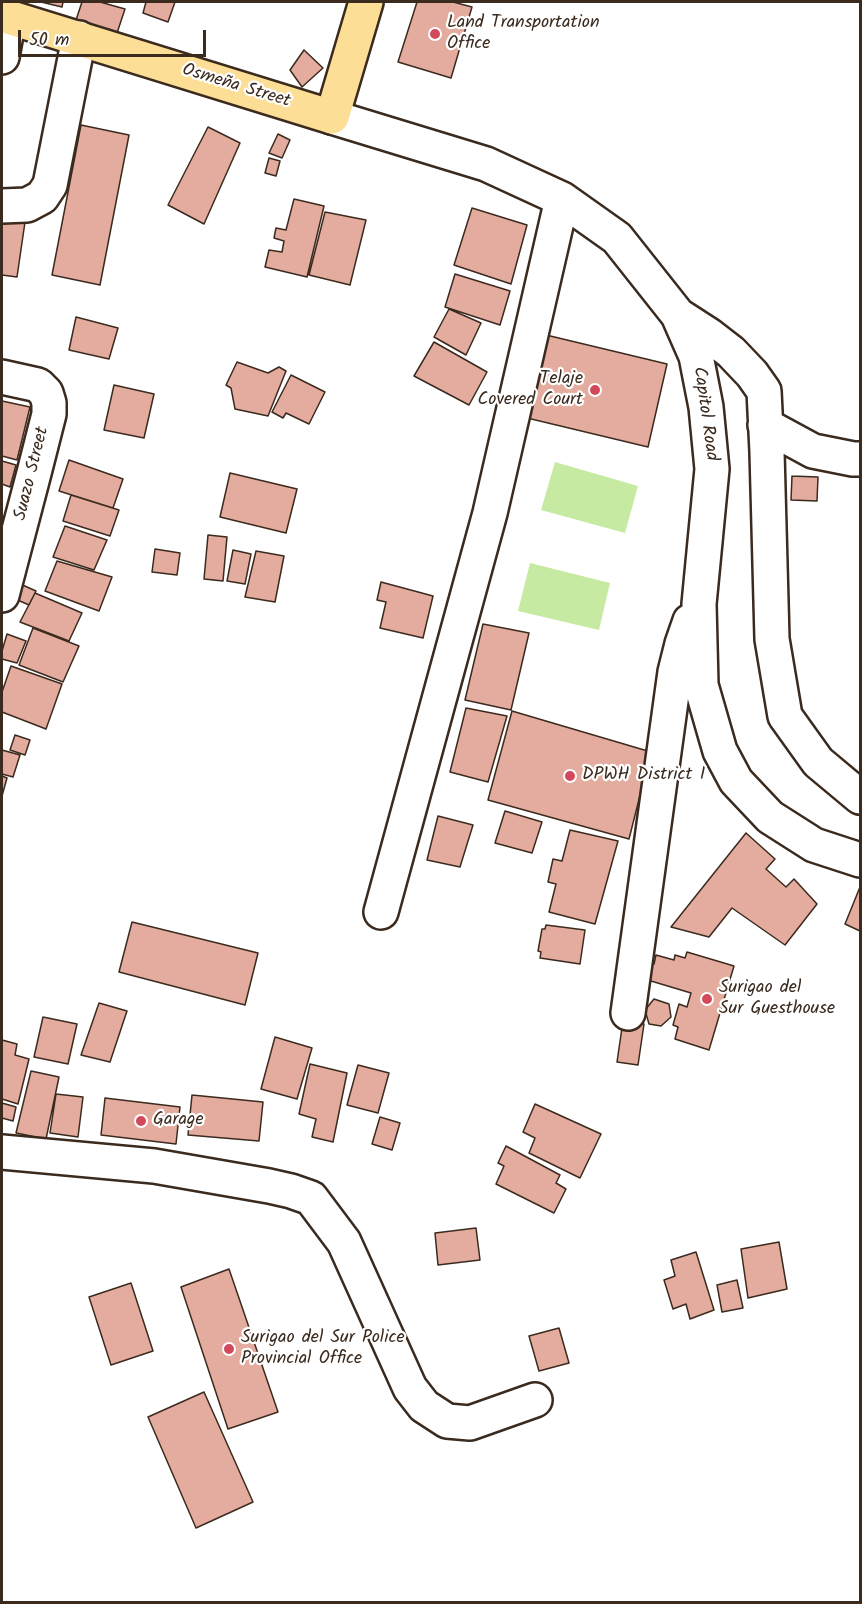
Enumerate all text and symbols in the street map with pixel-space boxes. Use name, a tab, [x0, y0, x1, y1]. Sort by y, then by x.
place label: Land Transportation Office	[447, 13, 599, 56]
scale bar	[21, 18, 208, 56]
text: 50 m	[29, 26, 69, 55]
marker: Land Transportation Office	[428, 27, 442, 41]
street label: Osmeña Street	[179, 60, 293, 114]
street label: Capitol Road	[687, 365, 721, 463]
place label: Telaje Covered Court	[478, 369, 583, 412]
marker: Telaje Covered Court	[588, 383, 602, 397]
street label: Suazo Street	[11, 425, 55, 523]
place label: DPWH District I	[582, 765, 705, 787]
marker: DPWH District I	[563, 769, 577, 783]
place label: Surigao del Sur Guesthouse	[719, 978, 835, 1020]
marker: Surigao del Sur Guesthouse	[700, 992, 714, 1006]
place label: Garage	[153, 1110, 203, 1132]
marker: Garage	[134, 1114, 148, 1128]
place label: Surigao del Sur Police Provincial Office	[241, 1328, 405, 1370]
marker: Surigao del Sur Police Provincial Office	[222, 1342, 236, 1356]

